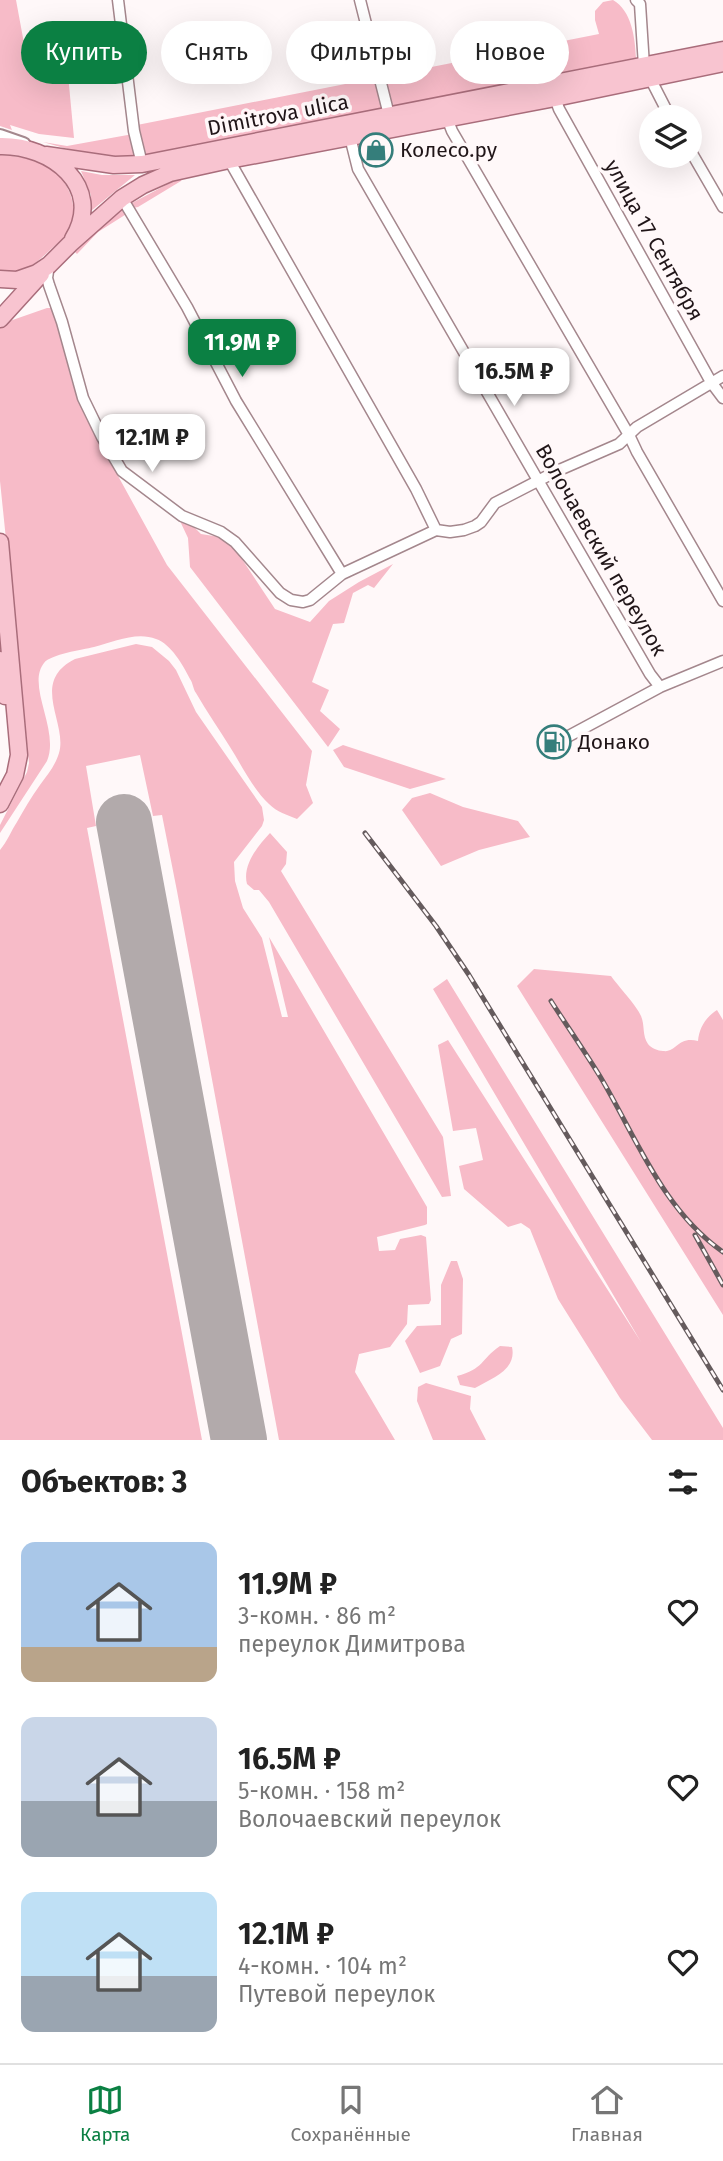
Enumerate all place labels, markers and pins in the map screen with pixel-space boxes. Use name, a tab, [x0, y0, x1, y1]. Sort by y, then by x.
shop icon: Колесо.ру	[357, 131, 395, 169]
place label: Колесо.ру	[400, 137, 498, 163]
pin: 11.9M ₽	[177, 320, 307, 379]
pin: 16.5M ₽	[449, 348, 579, 408]
pin: 12.1M ₽	[87, 414, 217, 474]
fuel station icon: Донако	[535, 723, 573, 761]
place label: Донако	[577, 729, 650, 755]

